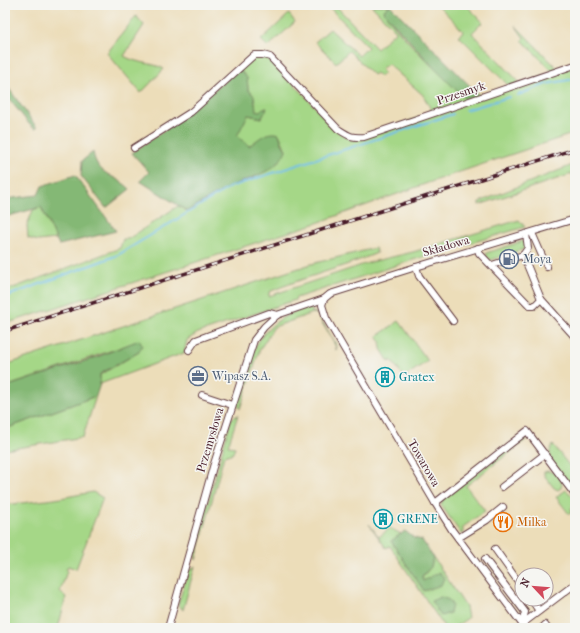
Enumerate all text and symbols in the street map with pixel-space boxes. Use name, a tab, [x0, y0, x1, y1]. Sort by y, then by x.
street label: Przesmyk	[435, 78, 488, 108]
street label: Składowa	[421, 233, 471, 259]
fuel station icon: Moya	[498, 248, 520, 270]
place label: Moya	[523, 252, 552, 266]
office icon: Wipasz S.A.	[187, 365, 209, 387]
building icon: Gratex	[374, 366, 396, 388]
place label: Wipasz S.A.	[211, 369, 271, 383]
place label: Gratex	[399, 370, 435, 384]
street label: Przemysłowa	[193, 405, 227, 474]
street label: Towarowa	[405, 437, 443, 490]
building icon: GRENE	[372, 508, 394, 530]
restaurant icon: Milka	[492, 511, 514, 533]
place label: GRENE	[397, 512, 438, 526]
place label: Milka	[517, 515, 547, 529]
north arrow	[514, 567, 554, 607]
text: N	[518, 576, 533, 589]

